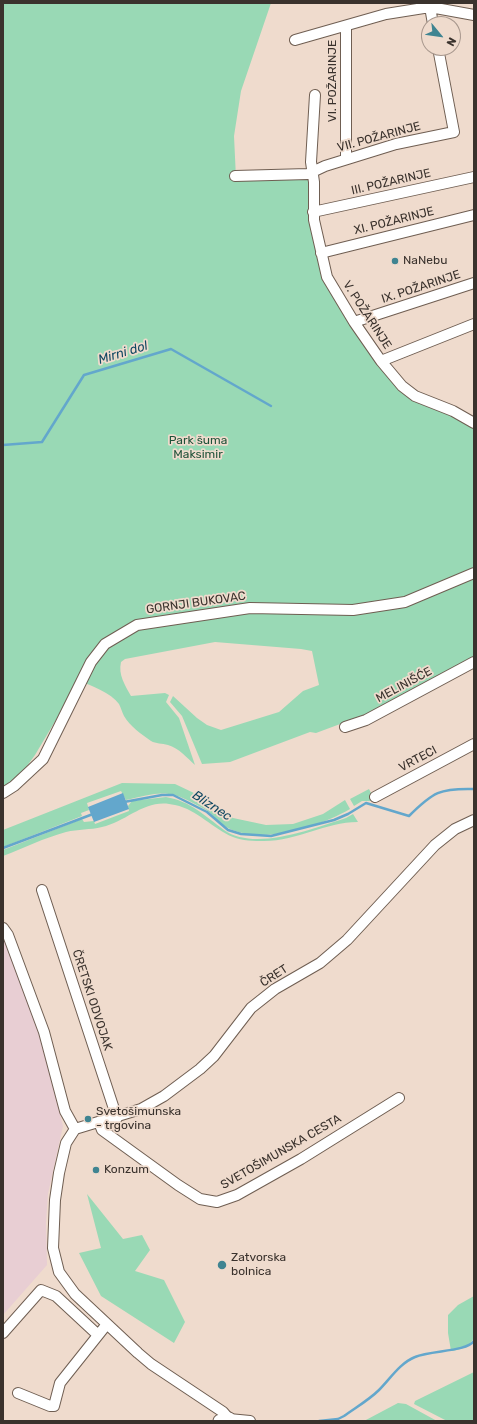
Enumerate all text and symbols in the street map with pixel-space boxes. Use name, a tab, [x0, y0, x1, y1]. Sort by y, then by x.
north arrow	[421, 16, 461, 56]
text: N	[443, 35, 459, 48]
street label: VI. POŽARINJE	[326, 40, 340, 122]
street label: VII. POŽARINJE	[336, 119, 422, 155]
street label: III. POŽARINJE	[350, 166, 432, 198]
street label: XI. POŽARINJE	[352, 204, 436, 238]
place label: NaNebu	[403, 254, 447, 268]
marker: NaNebu	[390, 256, 400, 266]
street label: IX. POŽARINJE	[380, 267, 462, 307]
street label: V. POŽARINJE	[340, 278, 394, 352]
water label: Mirni dol	[96, 338, 150, 368]
park label: Park šuma Maksimir	[169, 434, 227, 462]
street label: GORNJI BUKOVAC	[145, 589, 247, 617]
street label: MELINIŠĆE	[374, 664, 434, 706]
street label: VRTECI	[397, 743, 439, 775]
water label: Bliznec	[189, 787, 235, 825]
street label: ČRETSKI ODVOJAK	[69, 948, 115, 1052]
street label: ČRET	[257, 962, 291, 990]
place label: Svetošimunska - trgovina	[96, 1105, 181, 1133]
street label: SVETOŠIMUNSKA CESTA	[218, 1112, 344, 1192]
marker: Svetošimunska - trgovina	[83, 1114, 93, 1124]
place label: Konzum	[104, 1163, 149, 1177]
marker: Konzum	[91, 1165, 101, 1175]
place label: Zatvorska bolnica	[231, 1251, 286, 1279]
marker: Zatvorska bolnica	[216, 1259, 228, 1271]

